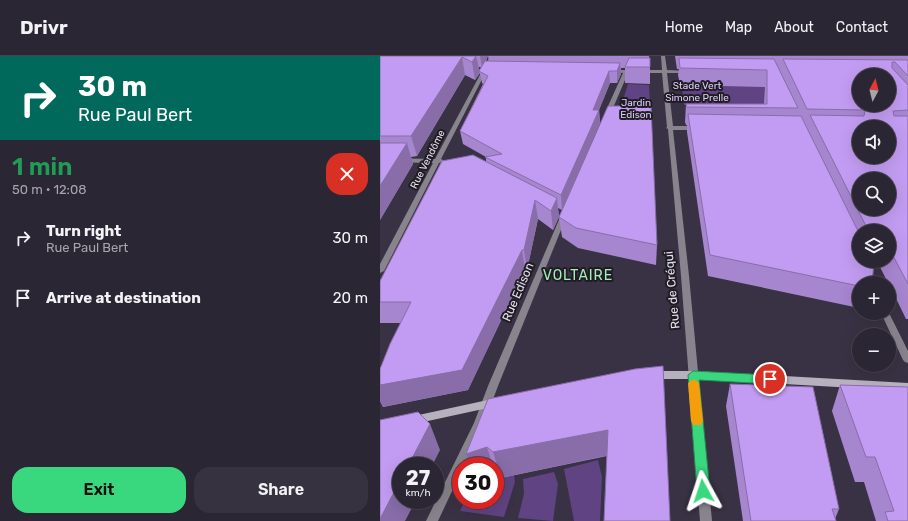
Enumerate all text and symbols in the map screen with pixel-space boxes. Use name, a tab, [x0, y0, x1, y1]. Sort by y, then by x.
text: Drivr	[20, 16, 68, 39]
text: Home	[665, 19, 703, 36]
text: Map	[725, 19, 752, 36]
text: About	[774, 19, 814, 36]
text: Contact	[836, 19, 888, 36]
north arrow	[852, 68, 896, 112]
map controls	[852, 68, 896, 372]
text: 30 m	[78, 70, 147, 103]
icon: right	[12, 72, 64, 124]
park label: Stade Vert Simone Prelle	[665, 80, 729, 104]
park label: Jardin Edison	[620, 97, 652, 121]
text: Rue Paul Bert	[78, 104, 192, 126]
button: sound	[852, 120, 896, 164]
street label: Rue Vendôme	[408, 128, 448, 191]
text: 1 min	[12, 153, 72, 181]
button: close	[326, 153, 368, 195]
button: search	[852, 172, 896, 216]
text: 50 m · 12:08	[12, 182, 86, 197]
text: Turn right	[46, 222, 121, 240]
button: layers	[852, 224, 896, 268]
icon: right	[12, 227, 34, 249]
text: 30 m	[332, 229, 368, 247]
text: Rue Paul Bert	[46, 240, 128, 255]
street label: Rue de Créqui	[662, 250, 682, 329]
street label: Rue Edison	[499, 261, 537, 323]
district label: VOLTAIRE	[543, 267, 613, 284]
button: +	[852, 276, 896, 320]
icon: arrive	[12, 287, 34, 309]
text: Arrive at destination	[46, 289, 201, 307]
text: 20 m	[333, 289, 368, 307]
button: −	[852, 328, 896, 372]
pin	[753, 362, 787, 396]
icon: arrive	[759, 368, 781, 390]
speed limit sign: 30	[452, 457, 504, 509]
text: 27	[406, 466, 430, 490]
button: Exit	[12, 467, 186, 513]
button: Share	[194, 467, 368, 513]
position arrow	[682, 470, 724, 512]
text: km/h	[406, 487, 430, 499]

